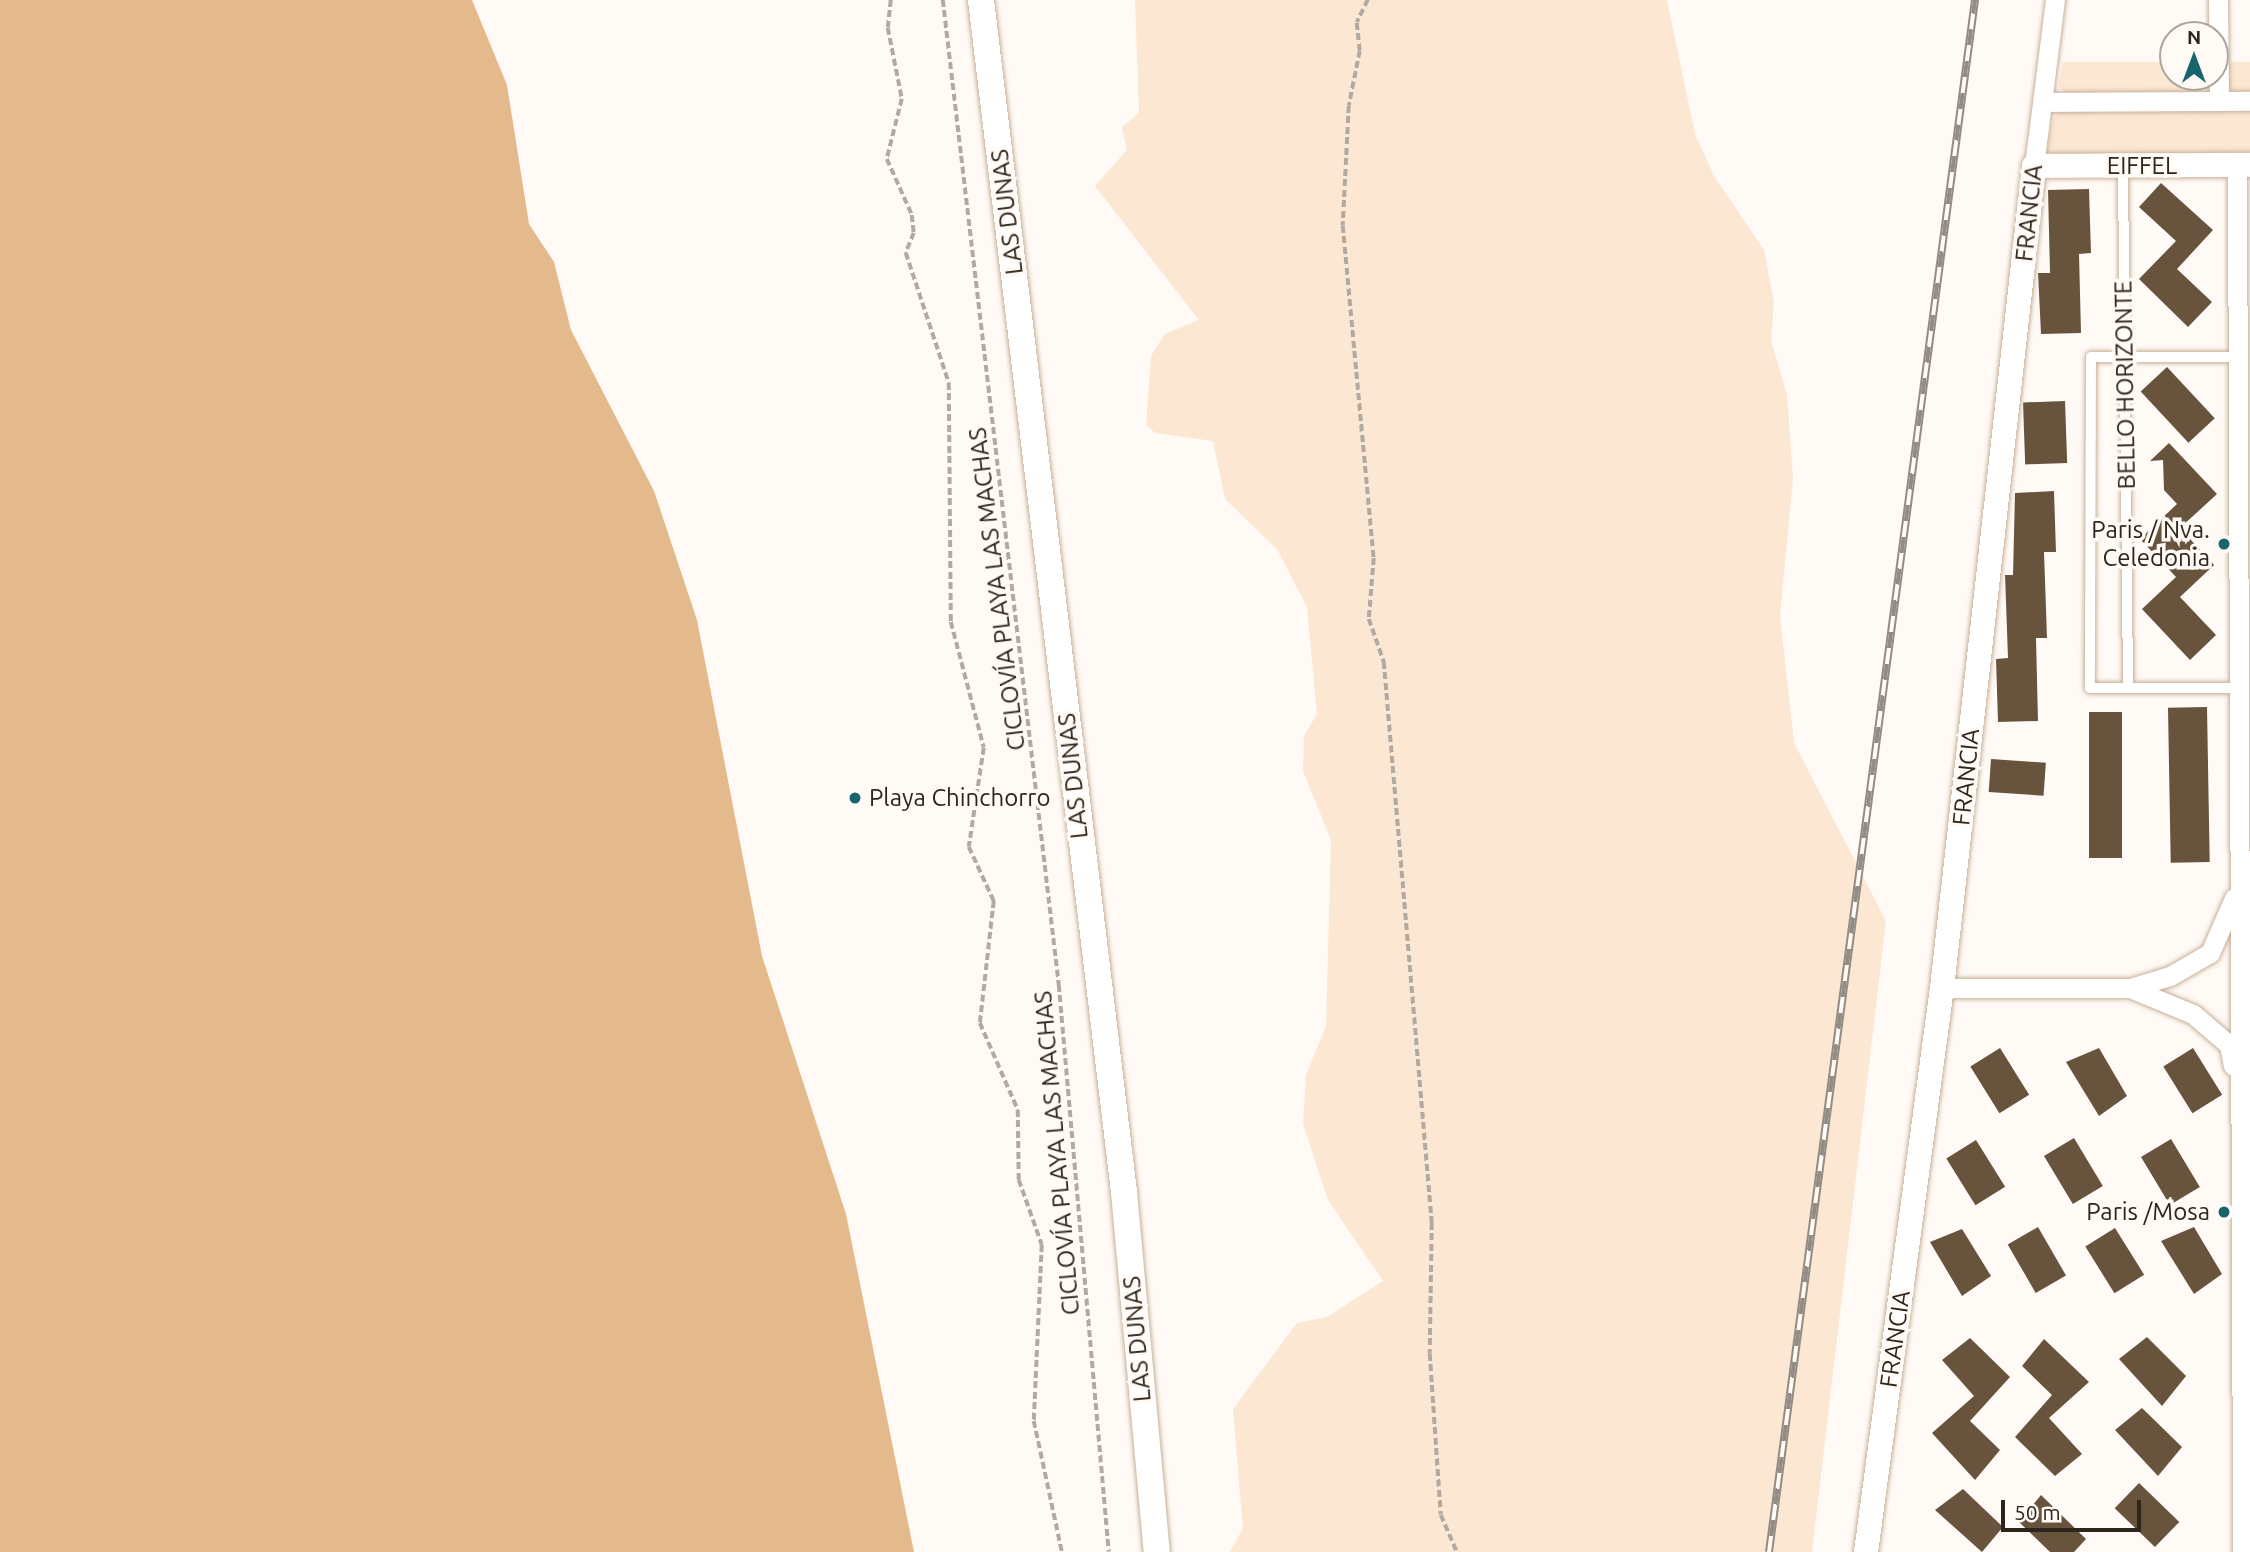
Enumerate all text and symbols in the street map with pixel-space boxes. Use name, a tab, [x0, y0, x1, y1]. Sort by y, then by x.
north arrow	[2159, 21, 2229, 91]
text: N	[2187, 26, 2201, 48]
street label: LAS DUNAS	[985, 148, 1029, 276]
street label: EIFFEL	[2107, 152, 2177, 180]
street label: FRANCIA	[2010, 163, 2048, 263]
street label: BELLO HORIZONTE	[2109, 280, 2141, 490]
street label: CICLOVÍA PLAYA LAS MACHAS	[963, 426, 1031, 752]
place label: Paris / Nva. Celedonia	[2091, 516, 2210, 572]
marker: Paris / Nva. Celedonia	[2216, 536, 2232, 552]
street label: LAS DUNAS	[1052, 712, 1094, 840]
street label: FRANCIA	[1947, 727, 1985, 827]
place label: Playa Chinchorro	[869, 784, 1050, 812]
marker: Playa Chinchorro	[847, 790, 863, 806]
street label: CICLOVÍA PLAYA LAS MACHAS	[1028, 990, 1086, 1316]
place label: Paris /Mosa	[2086, 1198, 2210, 1226]
marker: Paris /Mosa	[2216, 1204, 2232, 1220]
street label: LAS DUNAS	[1117, 1275, 1157, 1403]
street label: FRANCIA	[1874, 1289, 1916, 1389]
scale bar	[2005, 1486, 2145, 1530]
text: 50 m	[2014, 1500, 2061, 1524]

